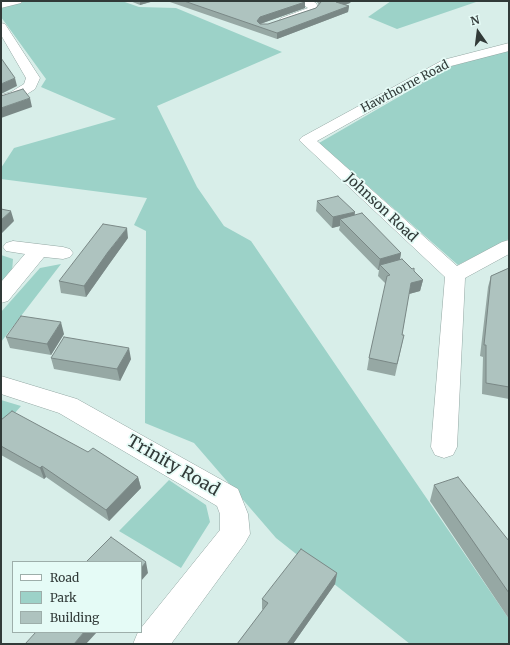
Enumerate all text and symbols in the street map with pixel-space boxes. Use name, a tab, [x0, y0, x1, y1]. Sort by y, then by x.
north arrow	[458, 12, 498, 52]
text: N	[469, 13, 481, 28]
street label: Hawthorne Road	[359, 58, 451, 116]
street label: Johnson Road	[341, 170, 421, 246]
street label: Trinity Road	[123, 431, 223, 501]
legend	[12, 561, 142, 633]
text: Road	[50, 570, 79, 585]
text: Park	[50, 590, 77, 605]
text: Building	[50, 610, 99, 625]

